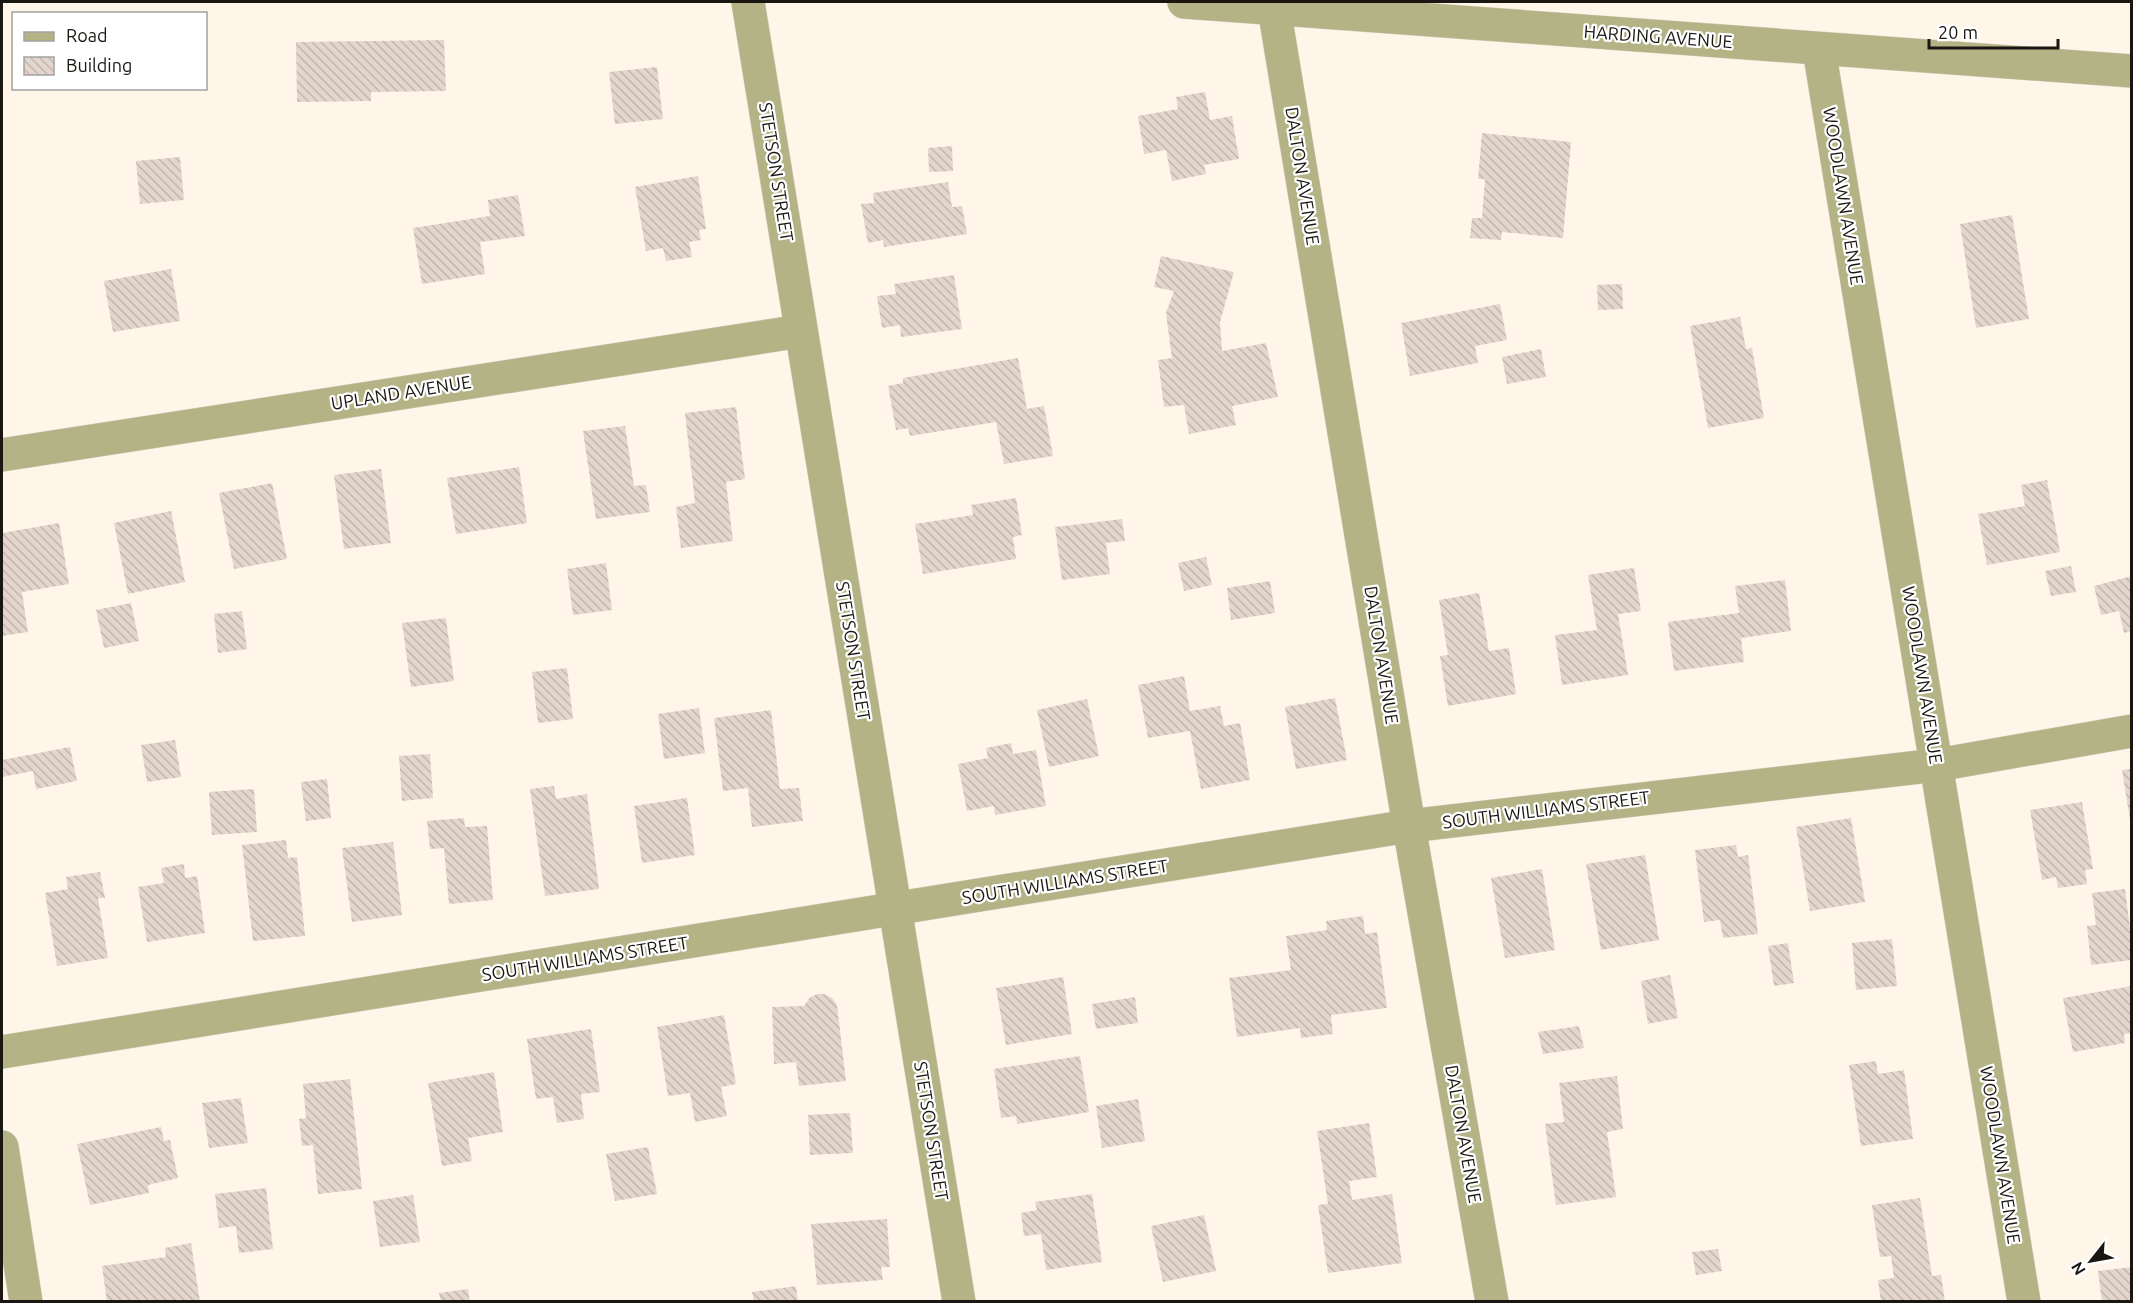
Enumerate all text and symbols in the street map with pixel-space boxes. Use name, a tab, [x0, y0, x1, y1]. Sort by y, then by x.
legend	[12, 12, 207, 90]
scale bar	[1929, 12, 2058, 50]
street label: HARDING AVENUE	[1583, 21, 1733, 51]
text: 20 m	[1938, 22, 1978, 42]
text: Road	[66, 25, 108, 45]
text: Building	[66, 55, 132, 75]
street label: STETSON STREET	[756, 101, 798, 243]
street label: DALTON AVENUE	[1282, 105, 1324, 246]
street label: WOODLAWN AVENUE	[1820, 106, 1868, 286]
street label: UPLAND AVENUE	[329, 371, 472, 413]
street label: STETSON STREET	[833, 580, 875, 722]
street label: DALTON AVENUE	[1361, 584, 1403, 725]
street label: WOODLAWN AVENUE	[1899, 585, 1947, 765]
street label: SOUTH WILLIAMS STREET	[1441, 786, 1650, 832]
street label: SOUTH WILLIAMS STREET	[960, 855, 1169, 907]
street label: SOUTH WILLIAMS STREET	[480, 932, 689, 984]
street label: STETSON STREET	[911, 1060, 953, 1202]
street label: DALTON AVENUE	[1442, 1063, 1486, 1204]
street label: WOODLAWN AVENUE	[1977, 1065, 2025, 1245]
north arrow	[2061, 1231, 2121, 1291]
text: N	[2067, 1259, 2089, 1278]

